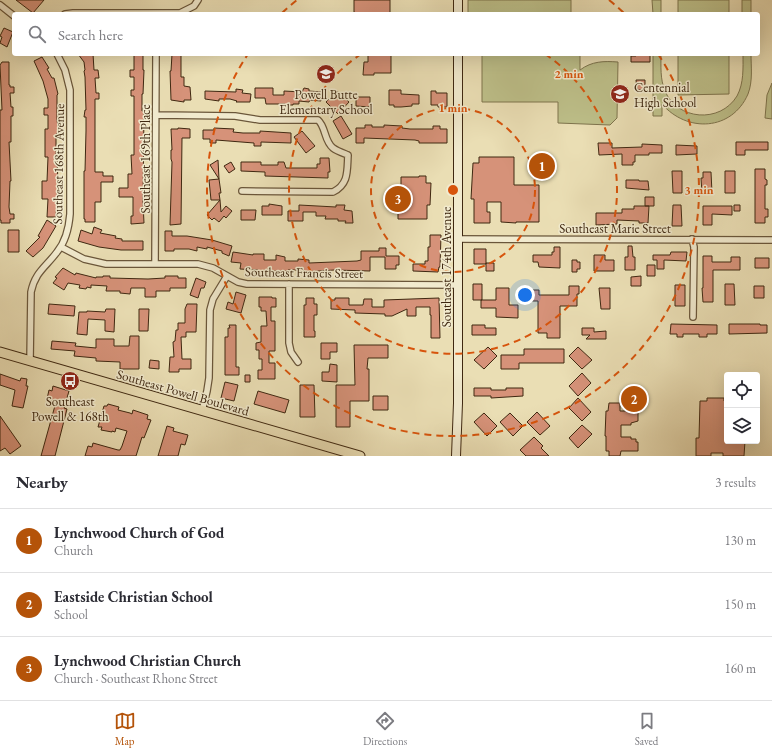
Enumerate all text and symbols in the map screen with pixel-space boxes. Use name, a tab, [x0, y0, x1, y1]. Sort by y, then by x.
search box	[12, 12, 760, 56]
icon: search	[26, 23, 48, 45]
text: Search here	[58, 25, 123, 44]
school or university icon: Powell Butte Elementary School	[315, 63, 337, 85]
text: 2 min	[554, 66, 584, 82]
place label: Centennial High School	[634, 79, 697, 111]
school or university icon: Centennial High School	[609, 83, 631, 105]
place label: Powell Butte Elementary School	[279, 86, 373, 118]
text: 1 min	[438, 100, 468, 116]
street label: Southeast 168th Avenue	[49, 104, 68, 224]
street label: Southeast 169th Place	[137, 105, 154, 213]
pin: 1	[529, 151, 555, 181]
text: 3 min	[684, 182, 714, 198]
centre of rings	[446, 183, 460, 197]
pin: 3	[385, 184, 411, 214]
street label: Southeast 174th Avenue	[438, 207, 455, 327]
street label: Southeast Marie Street	[559, 220, 671, 237]
street label: Southeast Francis Street	[245, 263, 363, 282]
your location	[515, 285, 535, 305]
street label: Southeast Powell Boulevard	[115, 365, 252, 420]
bus stop icon: Southeast Powell & 168th	[59, 370, 81, 392]
map controls	[724, 372, 760, 444]
button: locate	[724, 372, 760, 408]
pin: 2	[621, 384, 647, 414]
place label: Southeast Powell & 168th	[31, 393, 109, 425]
button: layers	[724, 408, 760, 444]
text: Nearby	[16, 471, 68, 493]
text: 3 results	[715, 474, 756, 491]
text: Lynchwood Church of God	[54, 523, 224, 542]
text: 1	[26, 532, 32, 549]
text: 130 m	[725, 532, 756, 549]
text: Church	[54, 542, 93, 559]
text: Eastside Christian School	[54, 587, 213, 606]
text: 2	[26, 596, 32, 613]
text: 150 m	[725, 596, 756, 613]
text: School	[54, 606, 88, 623]
text: Lynchwood Christian Church	[54, 651, 241, 670]
text: 3	[26, 660, 32, 677]
text: 160 m	[725, 660, 756, 677]
text: Church · Southeast Rhone Street	[54, 670, 218, 687]
tab: Map	[114, 710, 136, 748]
tab: Directions	[363, 710, 407, 748]
tab: Saved	[635, 710, 658, 748]

